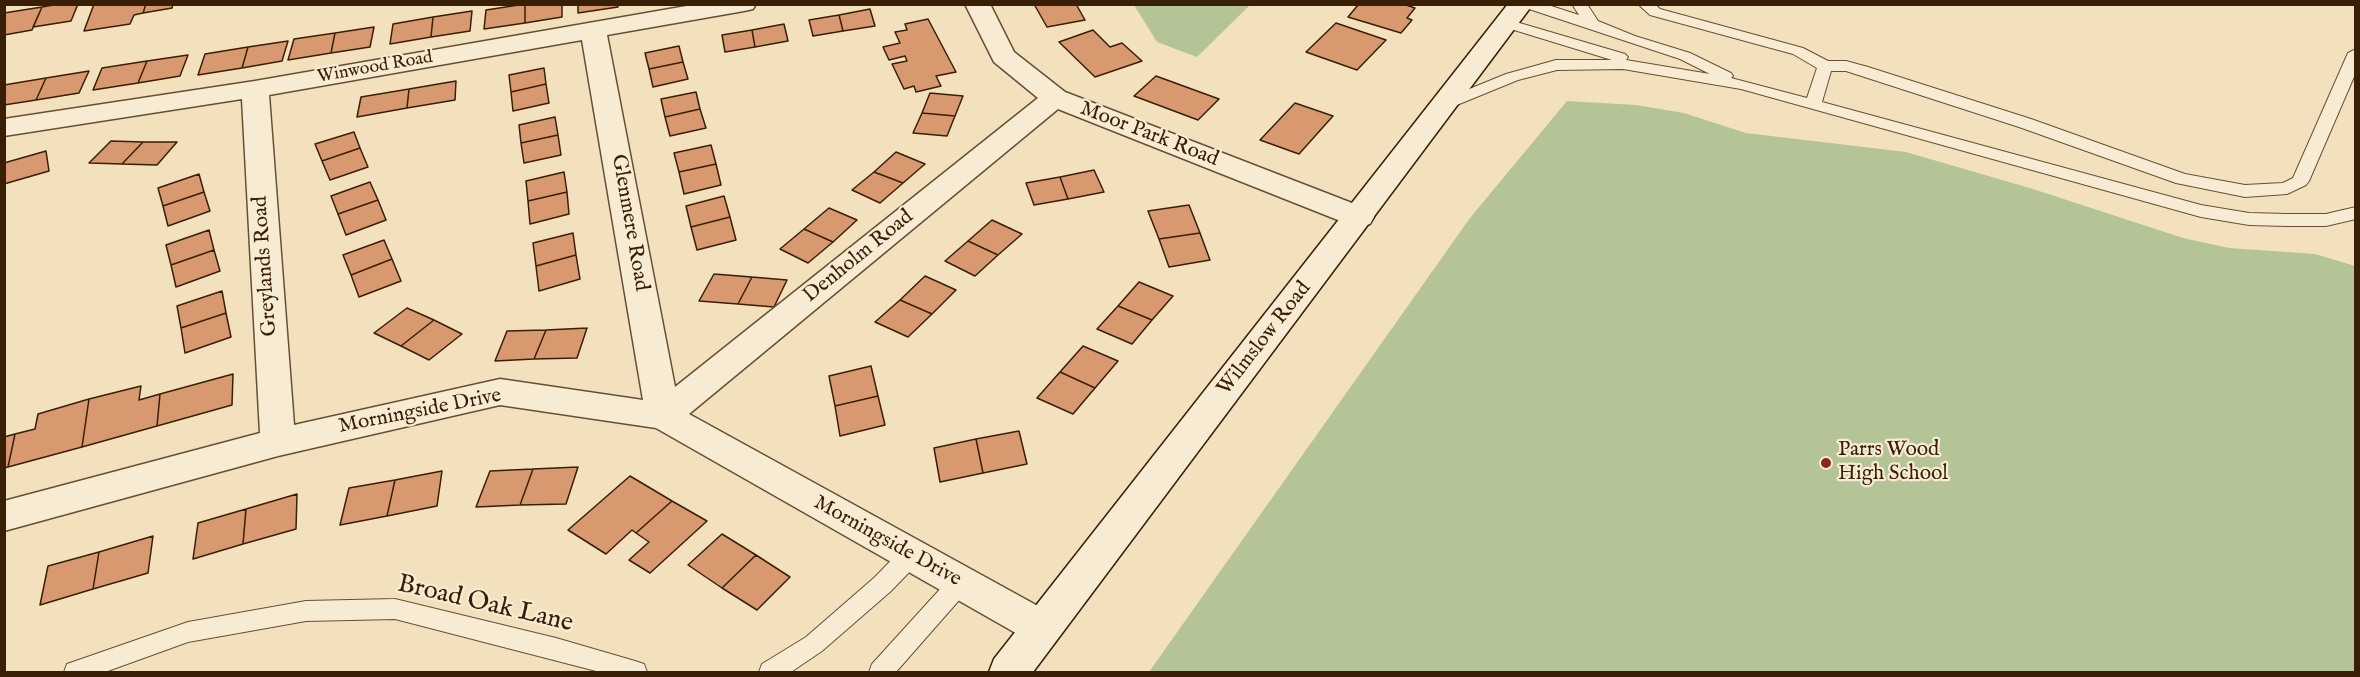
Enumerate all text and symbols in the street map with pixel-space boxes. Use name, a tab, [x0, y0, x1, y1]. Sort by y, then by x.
street label: Winwood Road	[316, 47, 434, 89]
street label: Moor Park Road	[1076, 97, 1222, 173]
street label: Glenmere Road	[605, 153, 653, 293]
street label: Greylands Road	[249, 195, 283, 337]
street label: Denholm Road	[799, 205, 919, 309]
street label: Wilmslow Road	[1213, 277, 1317, 401]
street label: Morningside Drive	[337, 384, 503, 440]
place label: Parrs Wood High School	[1838, 438, 1948, 488]
marker: Parrs Wood High School	[1819, 456, 1833, 470]
street label: Morningside Drive	[809, 491, 965, 593]
street label: Broad Oak Lane	[394, 570, 576, 640]

